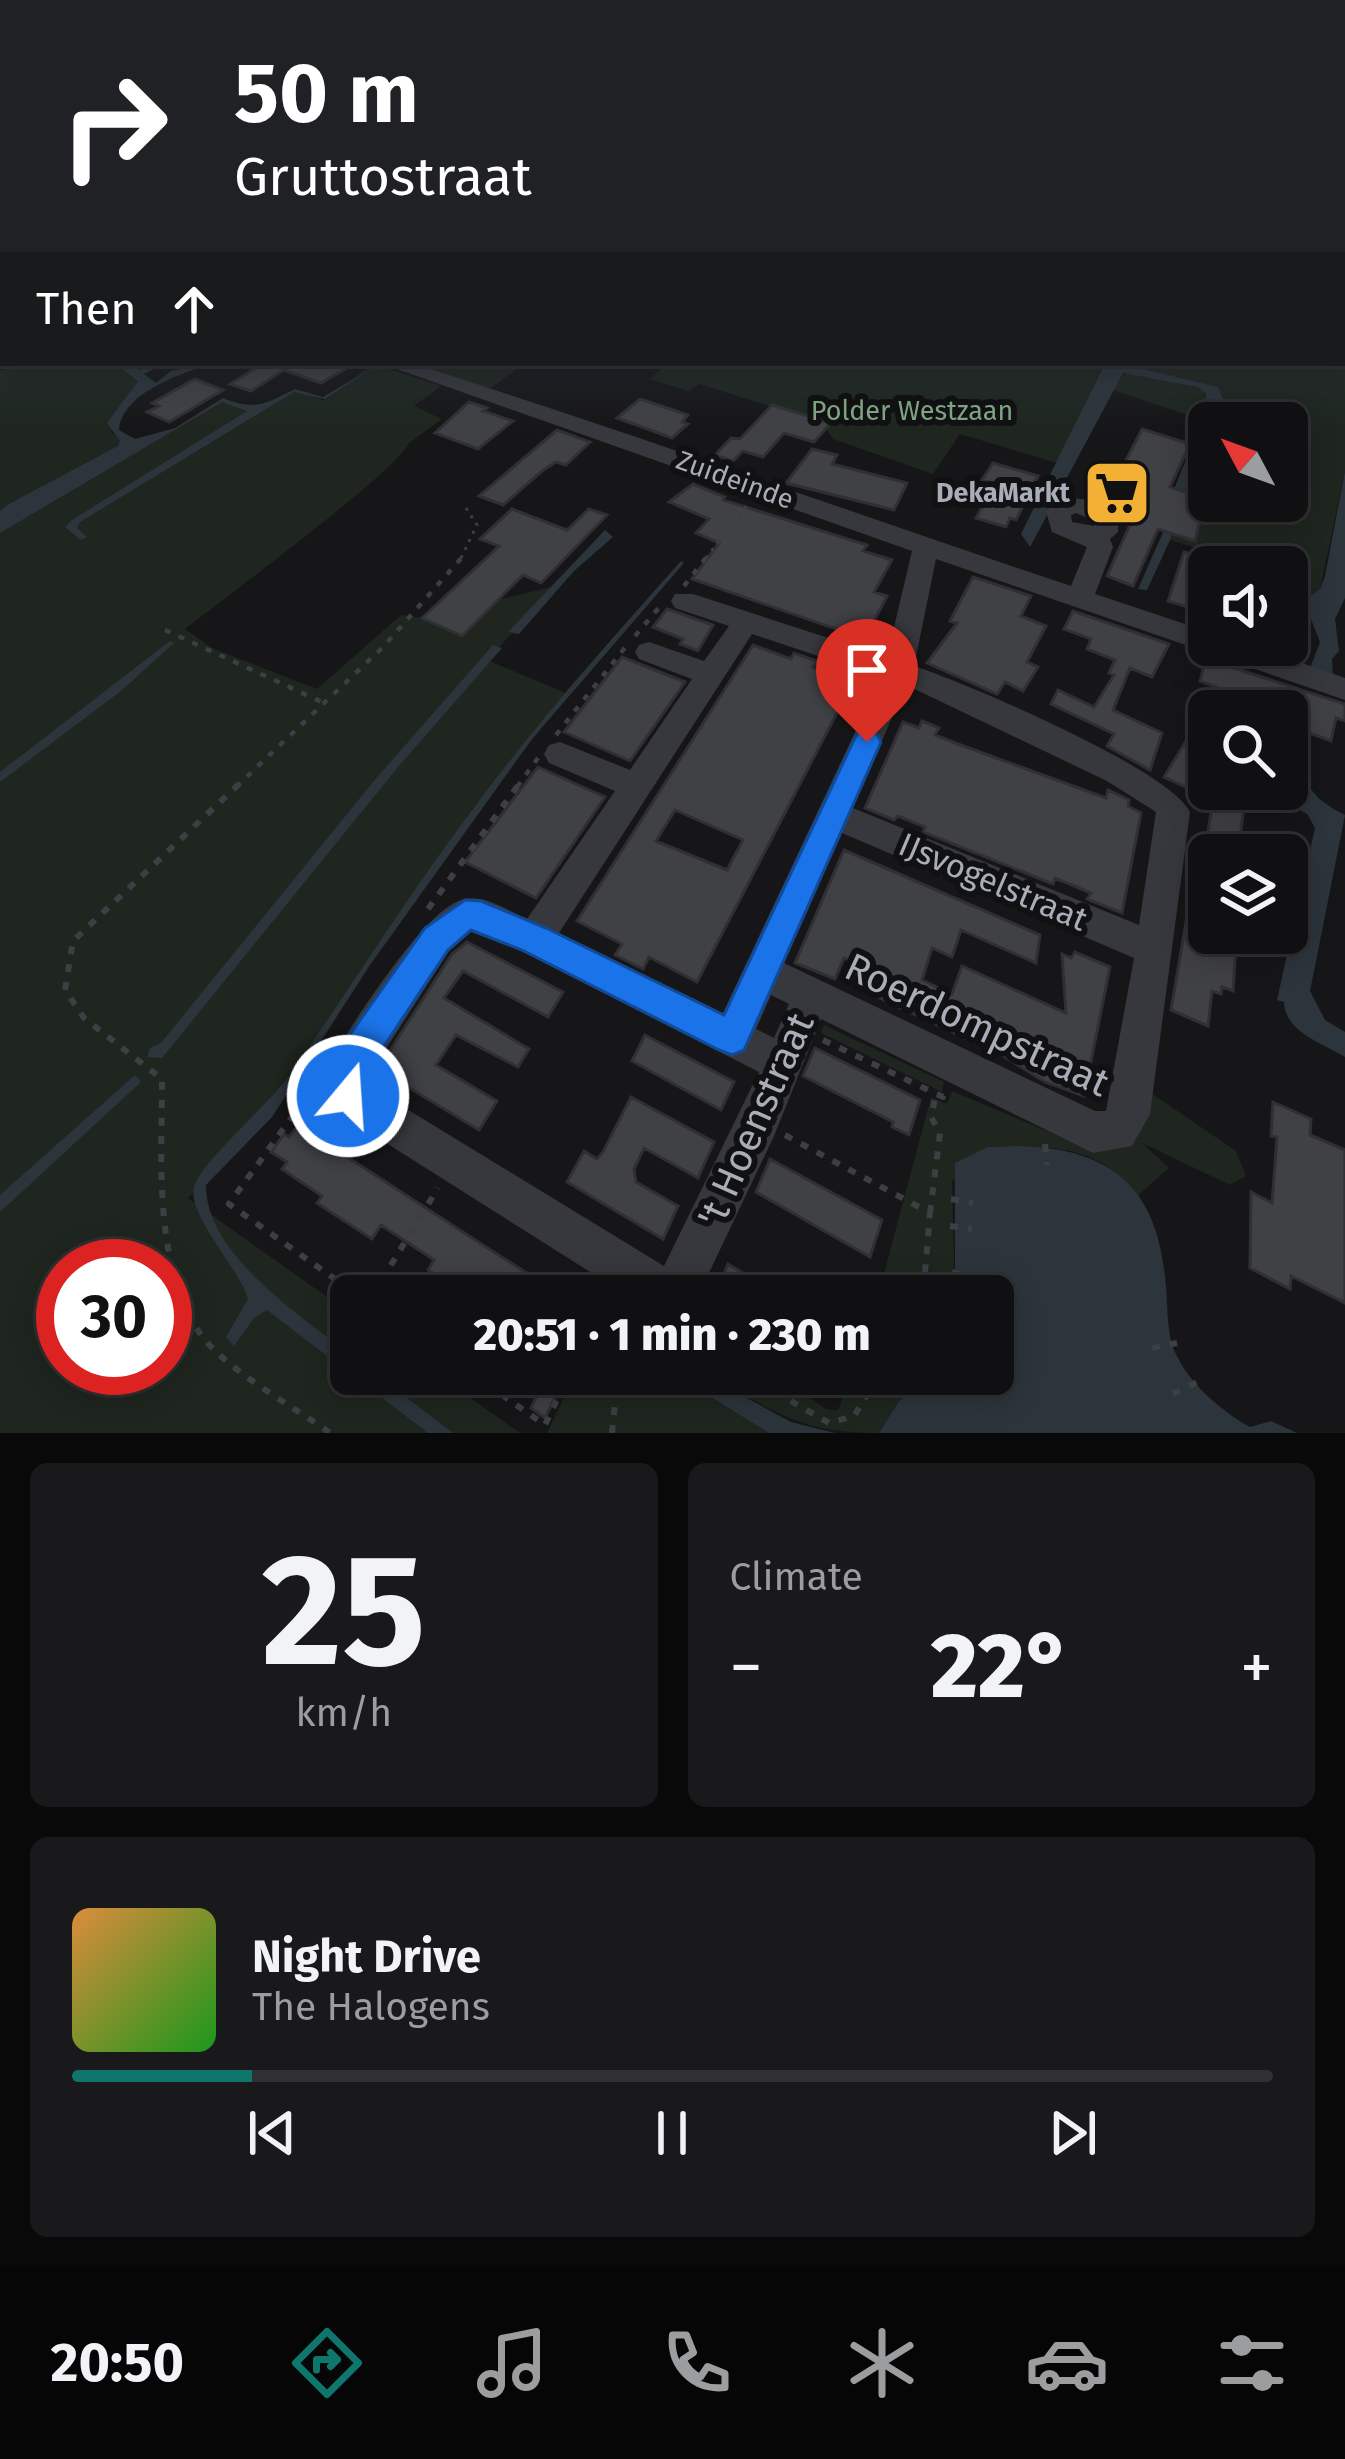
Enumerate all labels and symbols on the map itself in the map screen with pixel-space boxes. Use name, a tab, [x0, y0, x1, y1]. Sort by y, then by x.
park label: Polder Westzaan	[811, 395, 1013, 427]
north arrow	[1188, 402, 1308, 522]
street label: Zuideinde	[672, 444, 798, 516]
supermarket icon: DekaMarkt	[1082, 458, 1152, 528]
place label: DekaMarkt	[936, 477, 1071, 509]
pin	[816, 619, 918, 742]
street label: IJsvogelstraat	[893, 824, 1093, 940]
street label: Roerdompstraat	[838, 944, 1117, 1107]
street label: 't Hoenstraat	[688, 1005, 824, 1234]
position arrow	[285, 1033, 411, 1159]
speed limit sign: 30	[36, 1239, 192, 1395]

